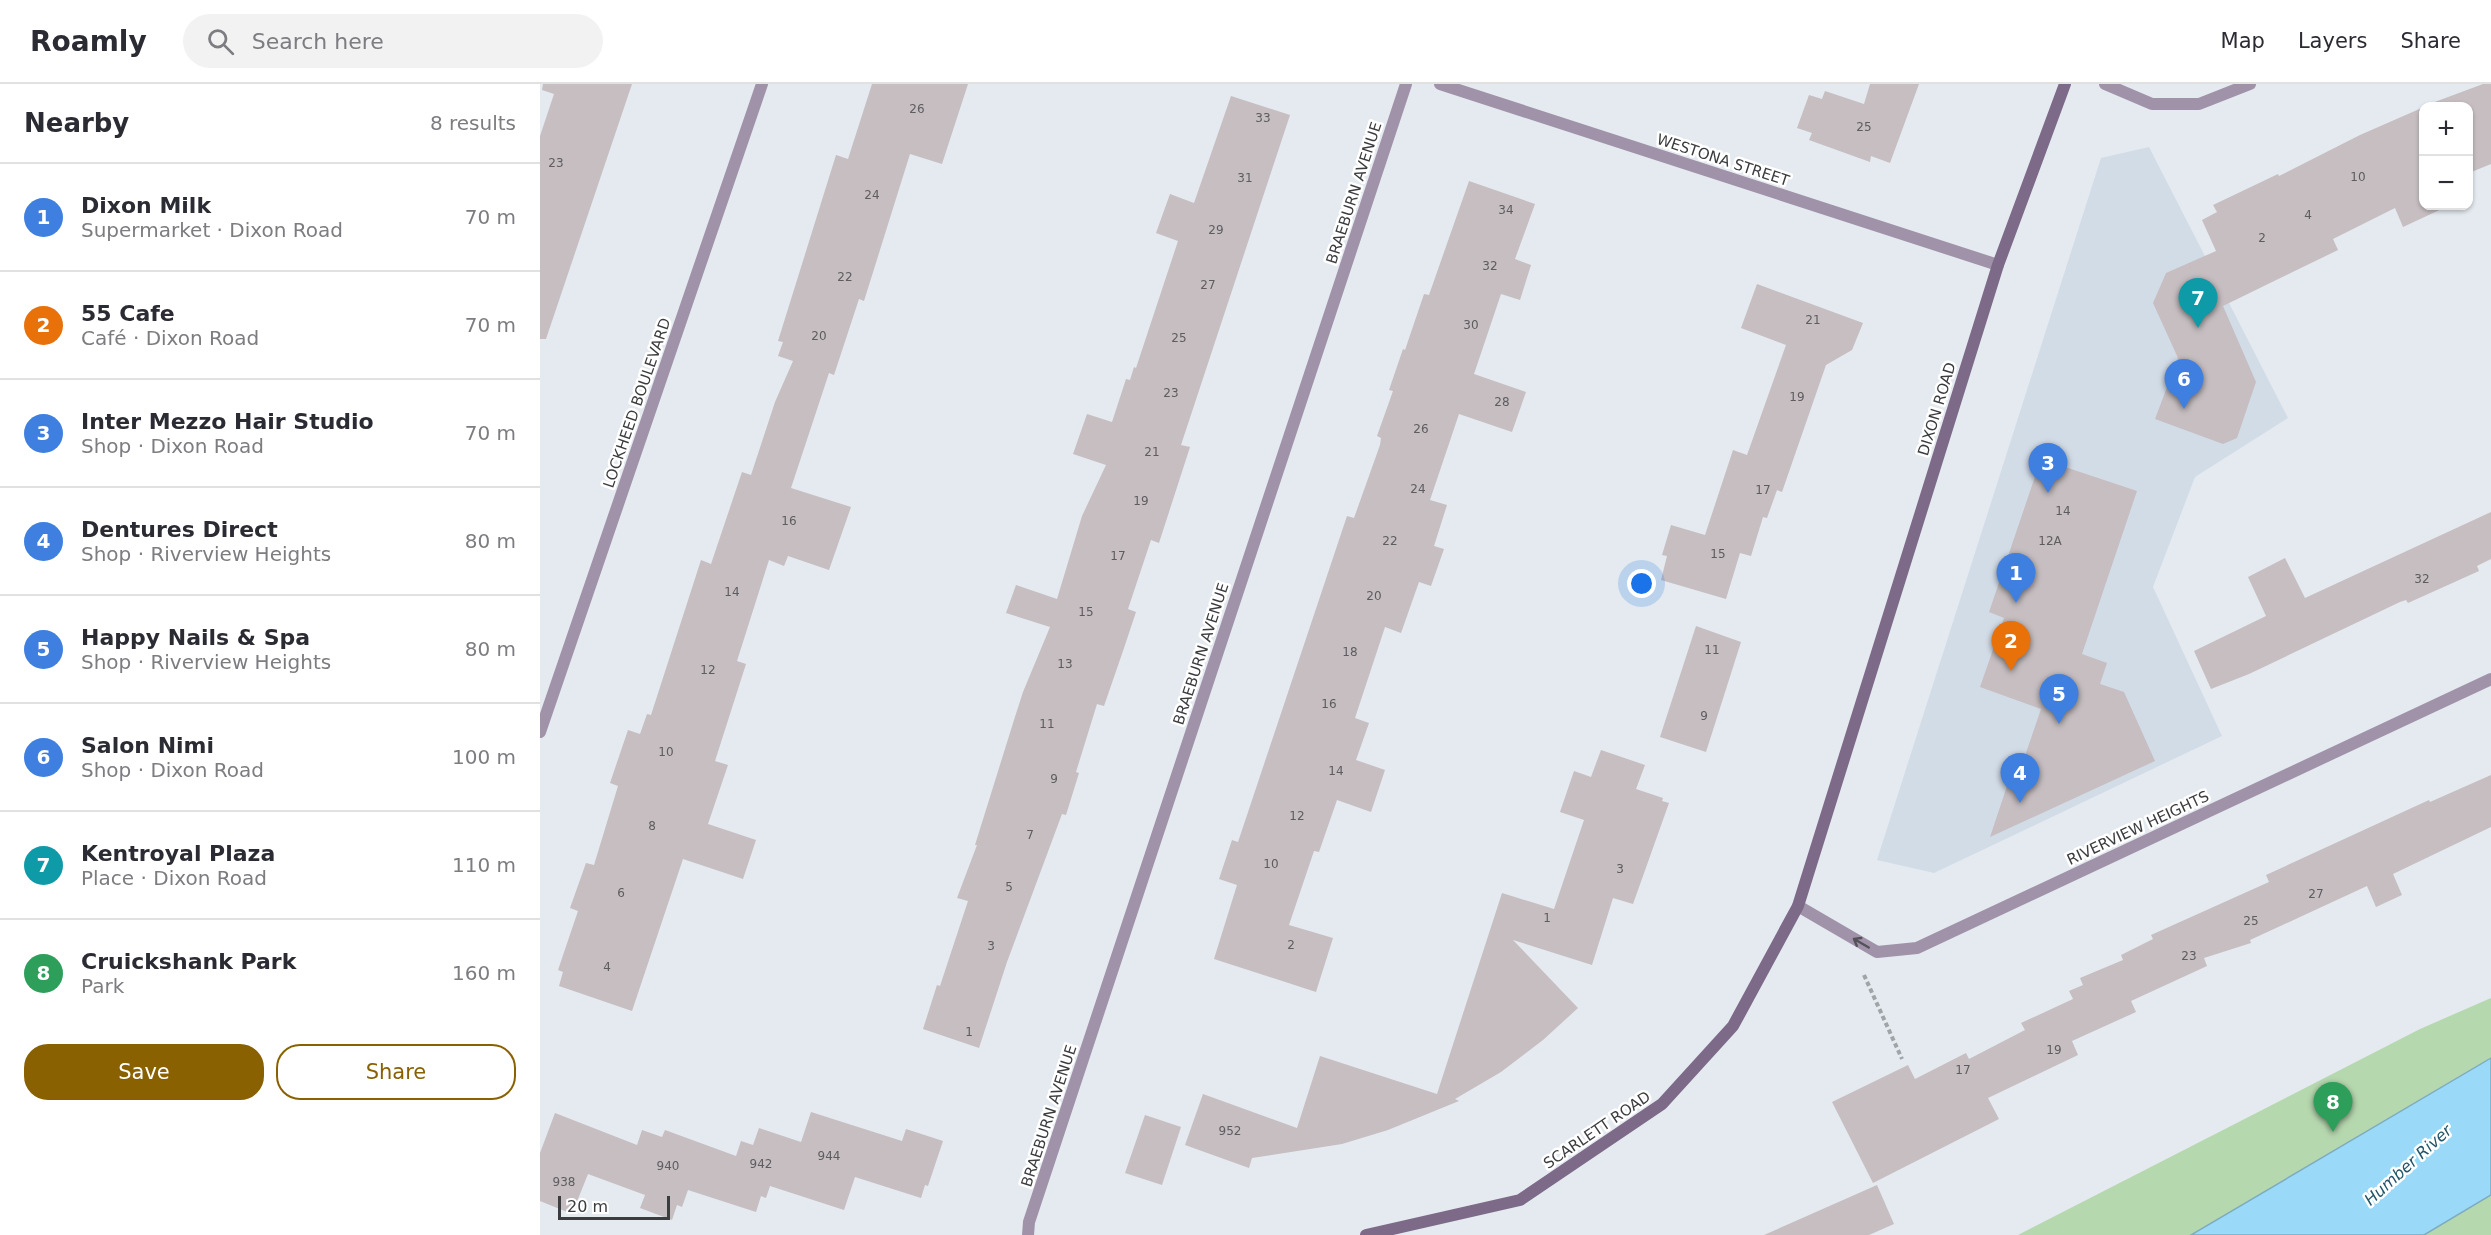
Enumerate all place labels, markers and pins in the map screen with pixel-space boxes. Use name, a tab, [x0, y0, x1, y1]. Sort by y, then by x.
pin: 7	[2178, 278, 2218, 328]
pin: 6	[2164, 360, 2204, 409]
pin: 3	[2028, 444, 2068, 493]
pin: 1	[1996, 554, 2036, 603]
pin: 2	[1992, 622, 2030, 671]
pin: 5	[2040, 674, 2078, 724]
pin: 4	[2000, 754, 2040, 803]
pin: 8	[2314, 1082, 2352, 1132]

